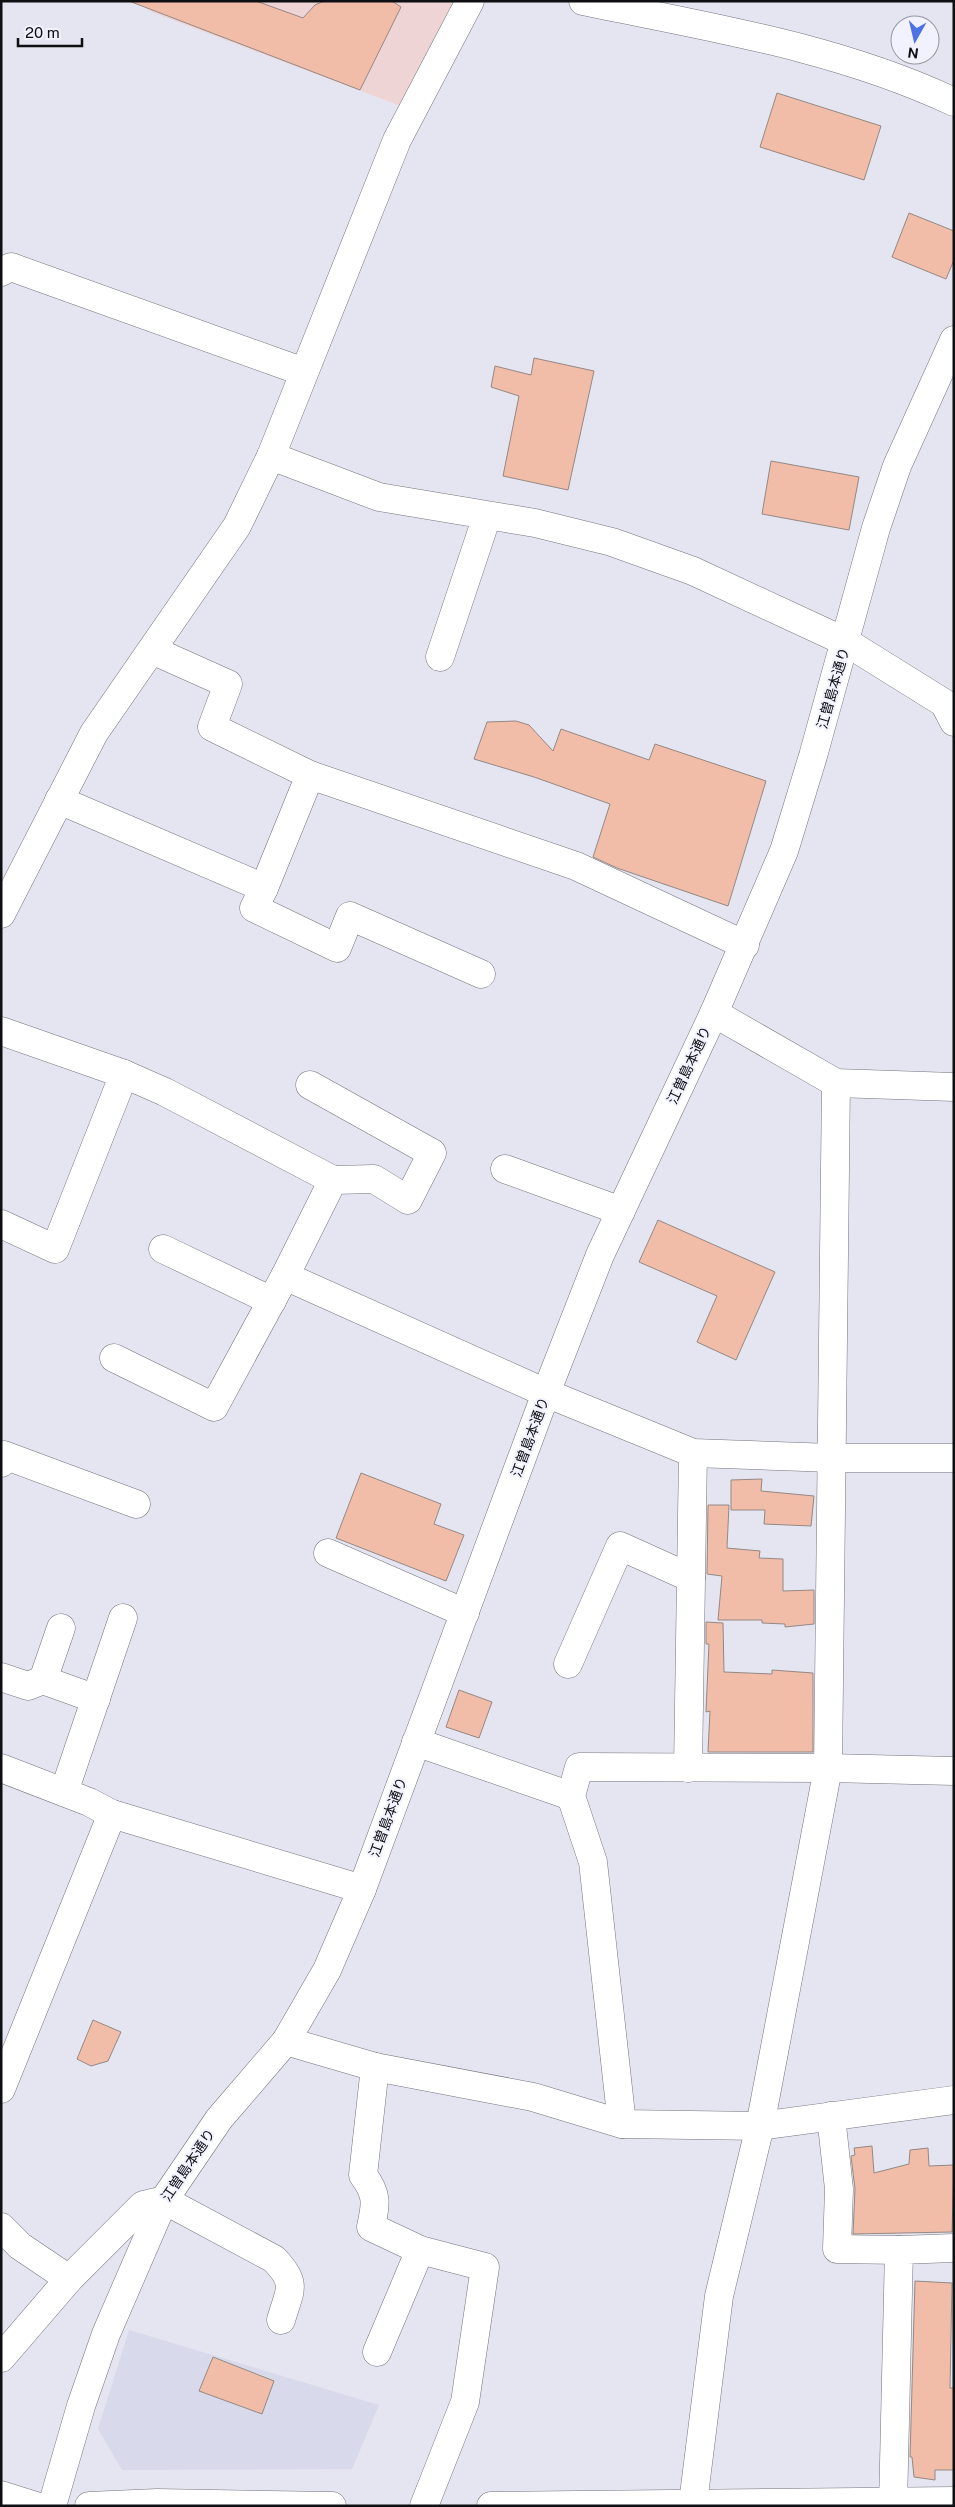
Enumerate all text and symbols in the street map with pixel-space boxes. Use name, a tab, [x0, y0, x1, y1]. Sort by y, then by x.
scale bar	[18, 15, 81, 47]
north arrow	[890, 15, 940, 65]
text: 20 m	[25, 24, 60, 41]
text: N	[907, 44, 920, 62]
street label: 江曽島本通り	[814, 645, 852, 731]
street label: 江曽島本通り	[664, 1024, 714, 1106]
street label: 江曽島本通り	[508, 1395, 552, 1479]
street label: 江曽島本通り	[366, 1775, 410, 1859]
street label: 江曽島本通り	[158, 2126, 218, 2204]

